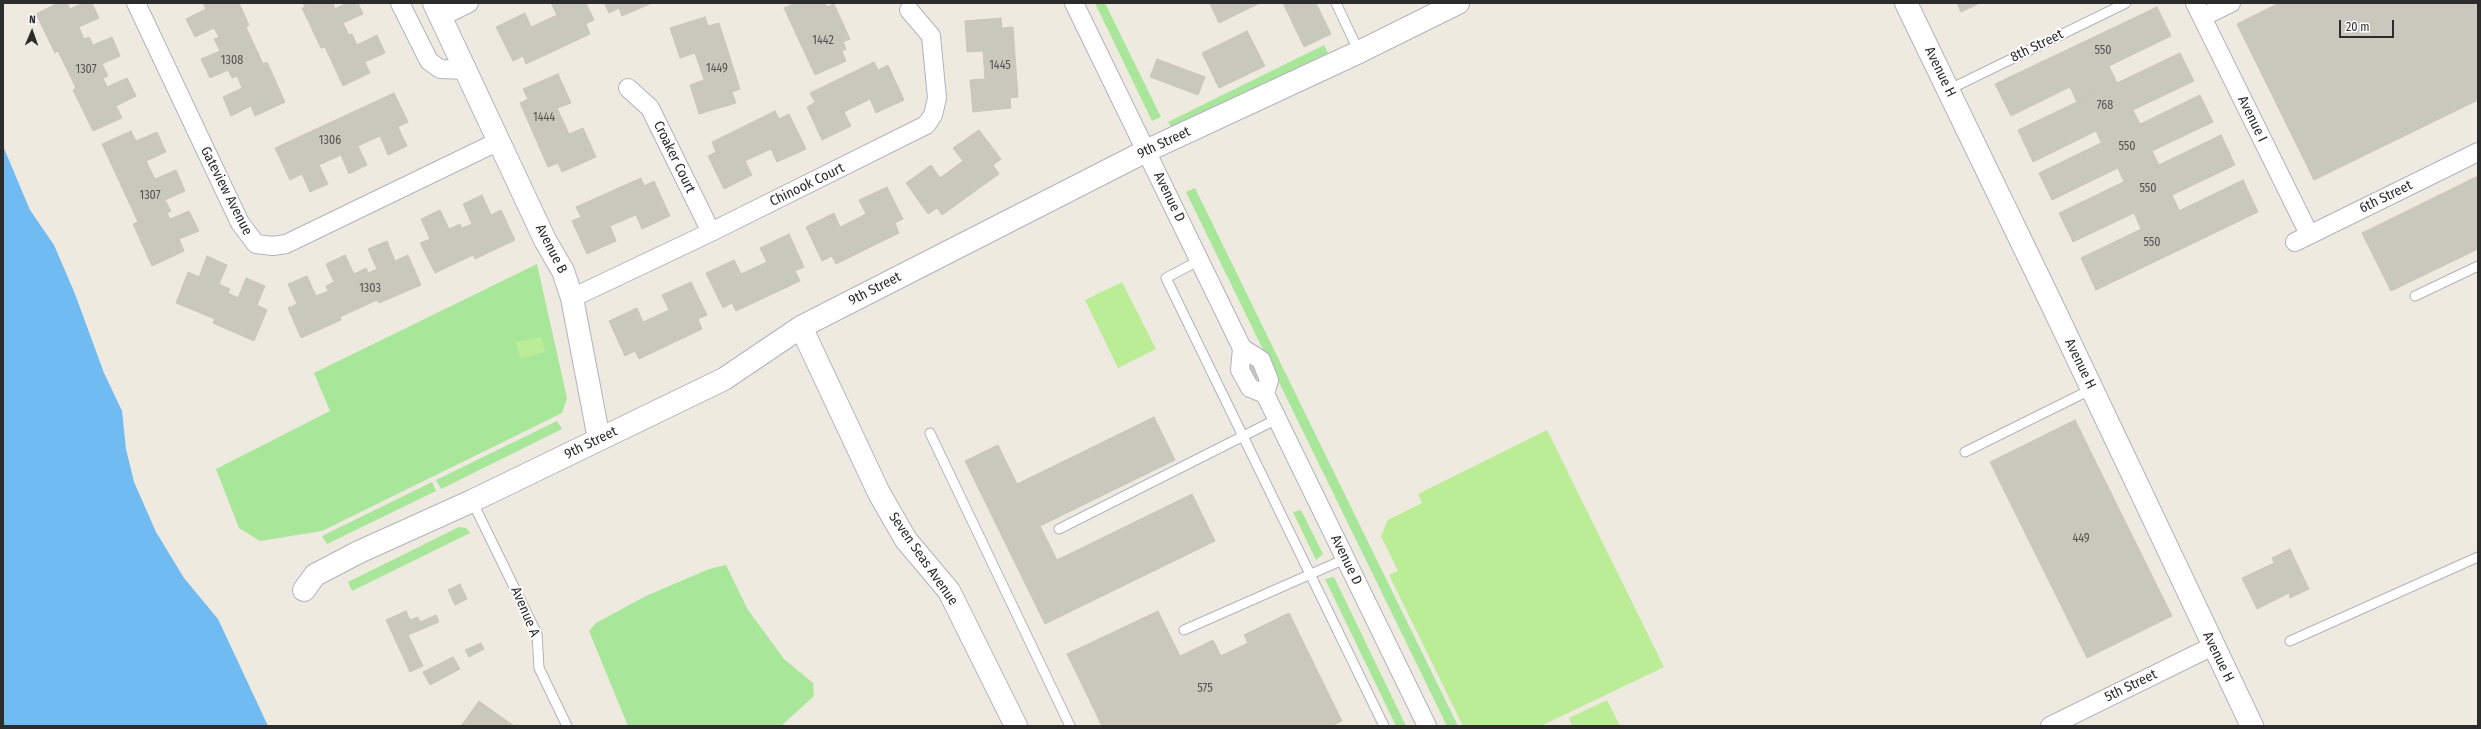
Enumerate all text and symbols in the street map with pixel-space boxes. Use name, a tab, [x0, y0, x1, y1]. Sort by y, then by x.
north arrow	[12, 12, 52, 52]
scale bar	[2341, 12, 2396, 38]
text: N	[29, 13, 36, 26]
text: 20 m	[2346, 20, 2370, 34]
street label: 8th Street	[2008, 26, 2066, 66]
house number: 1442	[812, 34, 834, 48]
street label: Avenue H	[1921, 44, 1959, 100]
house number: 550	[2094, 44, 2112, 58]
house number: 1308	[221, 54, 243, 68]
house number: 1445	[989, 59, 1011, 73]
house number: 1449	[706, 62, 728, 76]
house number: 1307	[76, 63, 96, 77]
street label: Avenue I	[2234, 93, 2270, 145]
house number: 768	[2097, 99, 2113, 113]
house number: 1444	[533, 111, 555, 125]
street label: Croaker Court	[649, 118, 699, 196]
street label: 9th Street	[1135, 123, 1193, 163]
house number: 1306	[319, 134, 341, 148]
house number: 550	[2118, 140, 2136, 154]
street label: Gateview Avenue	[196, 144, 256, 238]
street label: Chinook Court	[767, 160, 847, 210]
street label: Avenue D	[1150, 169, 1188, 225]
street label: 6th Street	[2357, 177, 2415, 217]
house number: 550	[2139, 182, 2157, 196]
house number: 1307	[140, 189, 160, 203]
street label: Avenue B	[531, 222, 571, 276]
house number: 550	[2143, 236, 2161, 250]
street label: 9th Street	[846, 269, 904, 309]
house number: 1303	[359, 282, 381, 296]
street label: Avenue H	[2061, 336, 2099, 392]
street label: 9th Street	[562, 423, 620, 463]
street label: Seven Seas Avenue	[885, 509, 961, 609]
street label: Avenue D	[1327, 532, 1365, 588]
house number: 449	[2072, 532, 2090, 546]
street label: Avenue A	[507, 584, 543, 640]
street label: Avenue H	[2199, 629, 2237, 685]
street label: 5th Street	[2102, 666, 2160, 706]
house number: 575	[1197, 682, 1213, 696]

